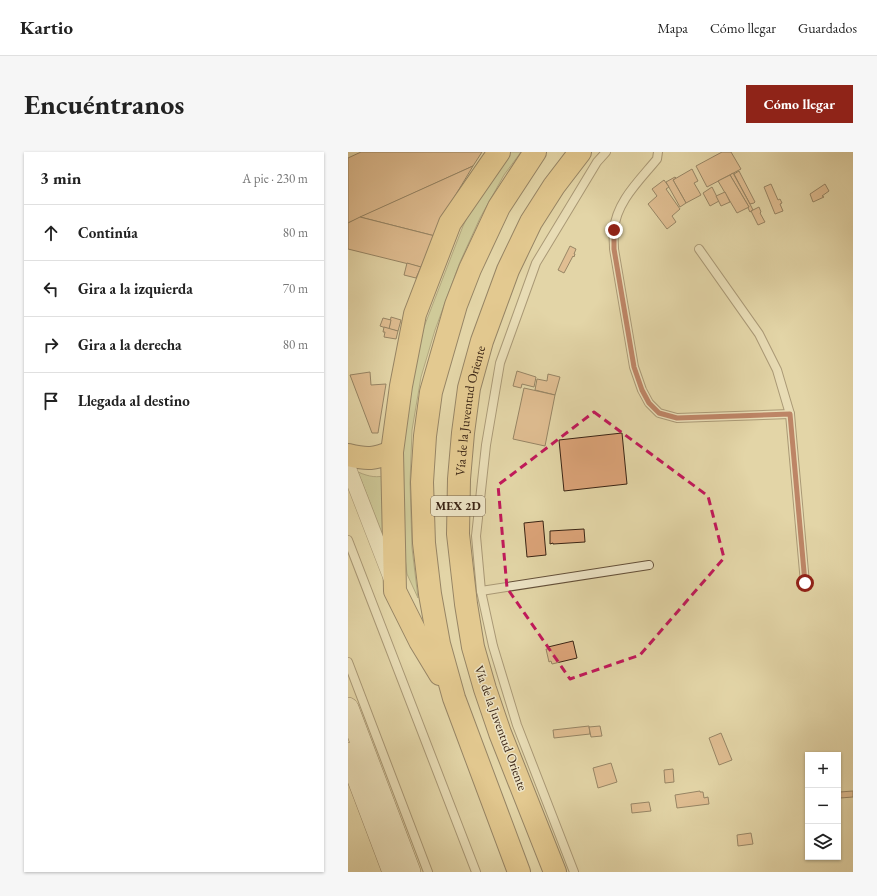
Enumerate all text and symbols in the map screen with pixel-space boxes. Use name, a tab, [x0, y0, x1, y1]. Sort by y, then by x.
text: Kartio	[20, 15, 73, 40]
text: Mapa	[657, 19, 688, 37]
text: Cómo llegar	[710, 19, 776, 37]
text: Guardados	[798, 19, 857, 37]
button: Cómo llegar	[746, 85, 853, 123]
text: Encuéntranos	[24, 86, 184, 122]
text: 3 min	[40, 167, 81, 189]
text: A pie · 230 m	[242, 170, 308, 187]
route end	[605, 221, 623, 239]
icon: ahead	[40, 222, 62, 244]
text: Continúa	[78, 223, 138, 242]
text: 80 m	[283, 224, 308, 241]
icon: left	[40, 278, 62, 300]
text: Gira a la izquierda	[78, 279, 193, 298]
text: 70 m	[283, 280, 308, 297]
icon: right	[40, 334, 62, 356]
text: Gira a la derecha	[78, 335, 182, 354]
text: 80 m	[283, 336, 308, 353]
street label: Vía de la Juventud Oriente	[451, 344, 489, 476]
icon: arrive	[40, 390, 62, 412]
text: Llegada al destino	[78, 391, 190, 410]
road number: MEX 2D	[431, 496, 485, 516]
route start	[796, 574, 814, 592]
street label: Vía de la Juventud Oriente	[470, 663, 532, 793]
map controls	[805, 752, 841, 860]
button: +	[805, 752, 841, 788]
button: −	[805, 788, 841, 824]
button: layers	[805, 824, 841, 860]

